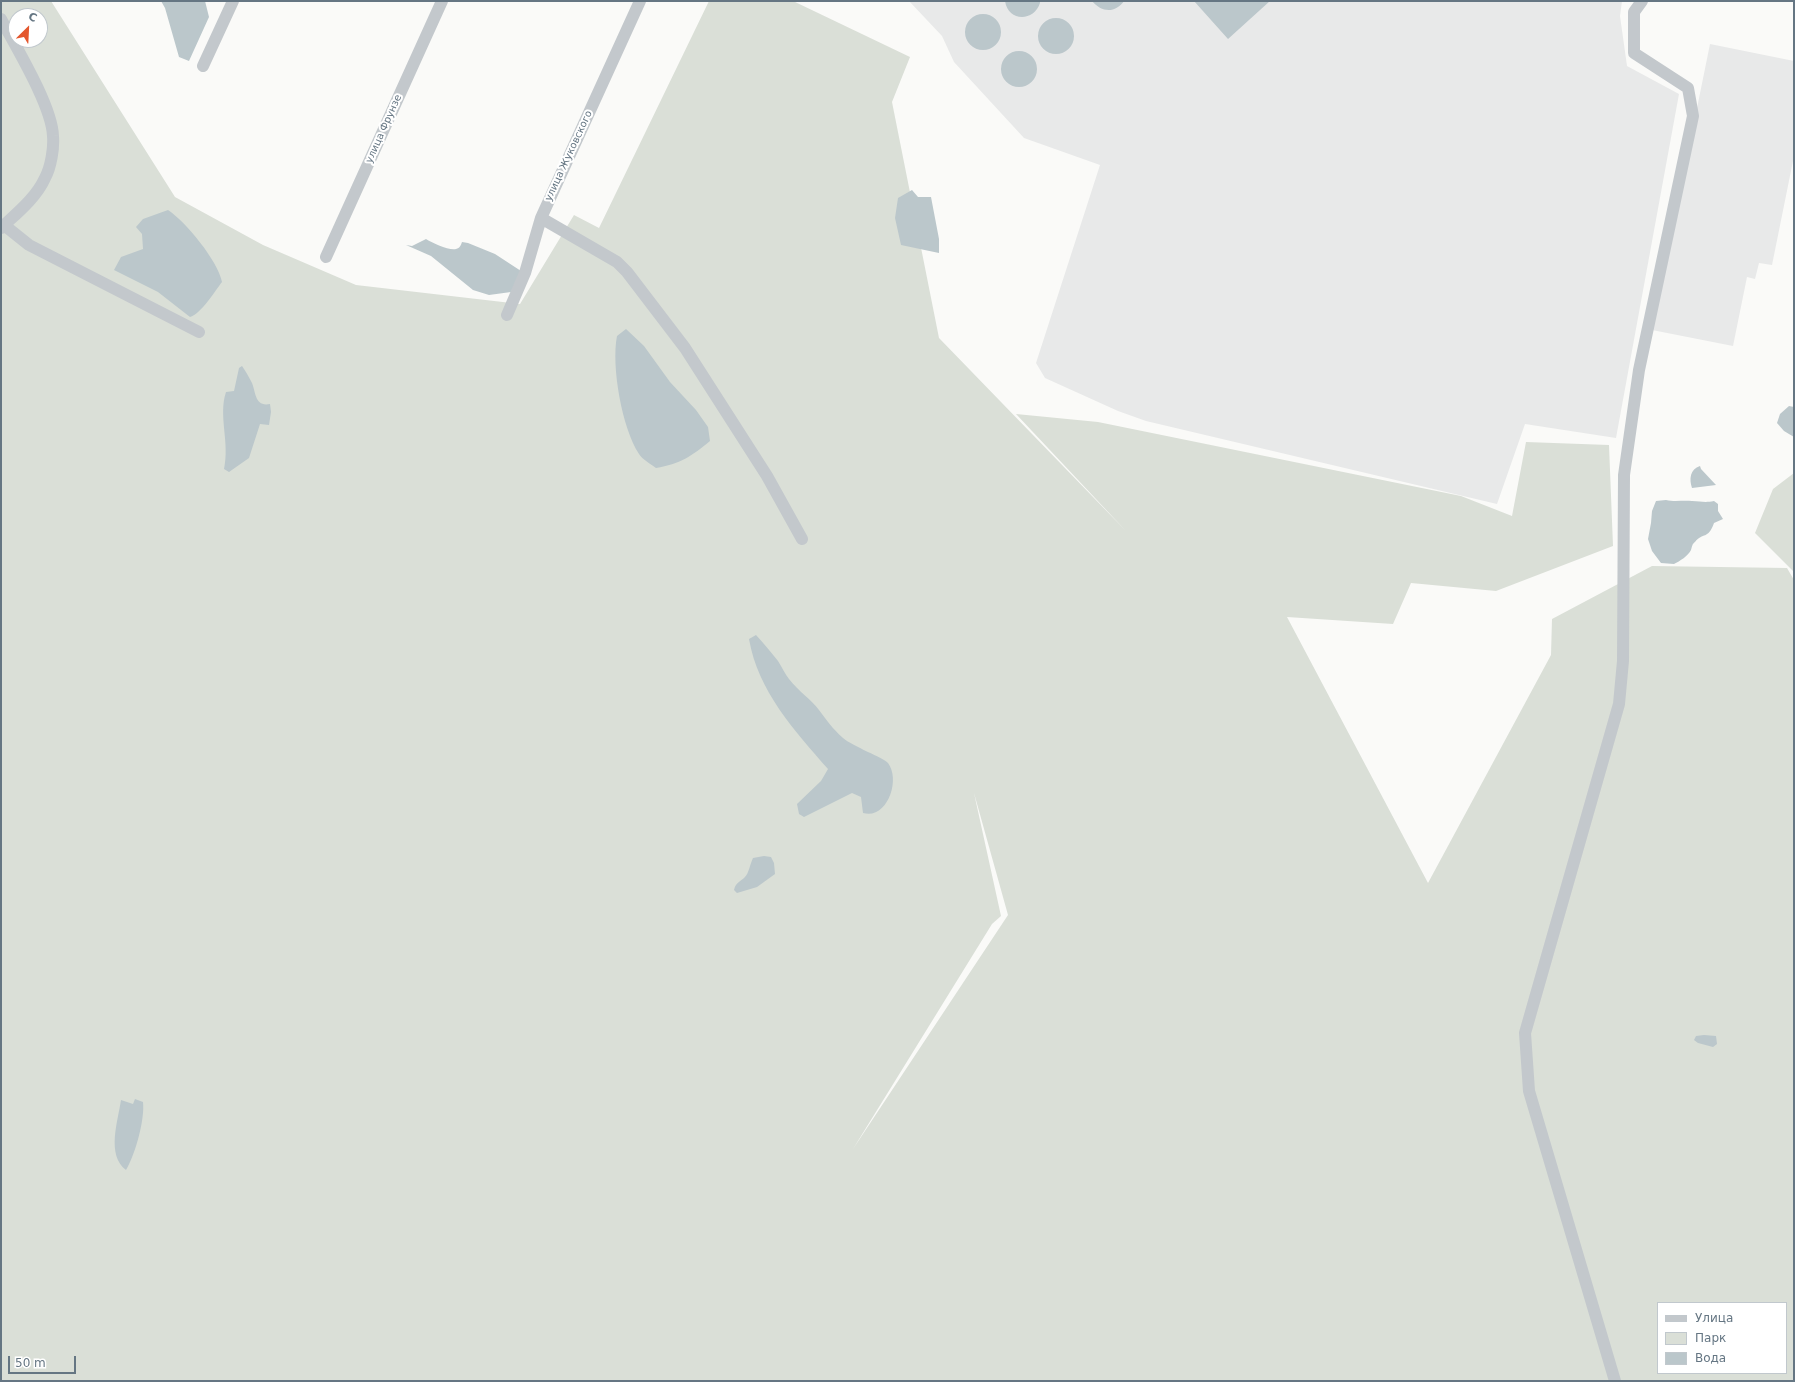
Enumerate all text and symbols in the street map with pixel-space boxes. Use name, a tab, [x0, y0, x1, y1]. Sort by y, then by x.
north arrow	[8, 8, 48, 48]
text: С	[26, 10, 39, 25]
street label: улица Фрунзе	[364, 93, 404, 165]
street label: улица Жуковского	[543, 109, 595, 203]
legend	[1657, 1302, 1787, 1374]
text: Улица	[1695, 1311, 1733, 1325]
text: Парк	[1695, 1331, 1726, 1345]
scale bar	[10, 1348, 78, 1374]
text: Вода	[1695, 1351, 1726, 1365]
text: 50 m	[15, 1356, 46, 1370]

